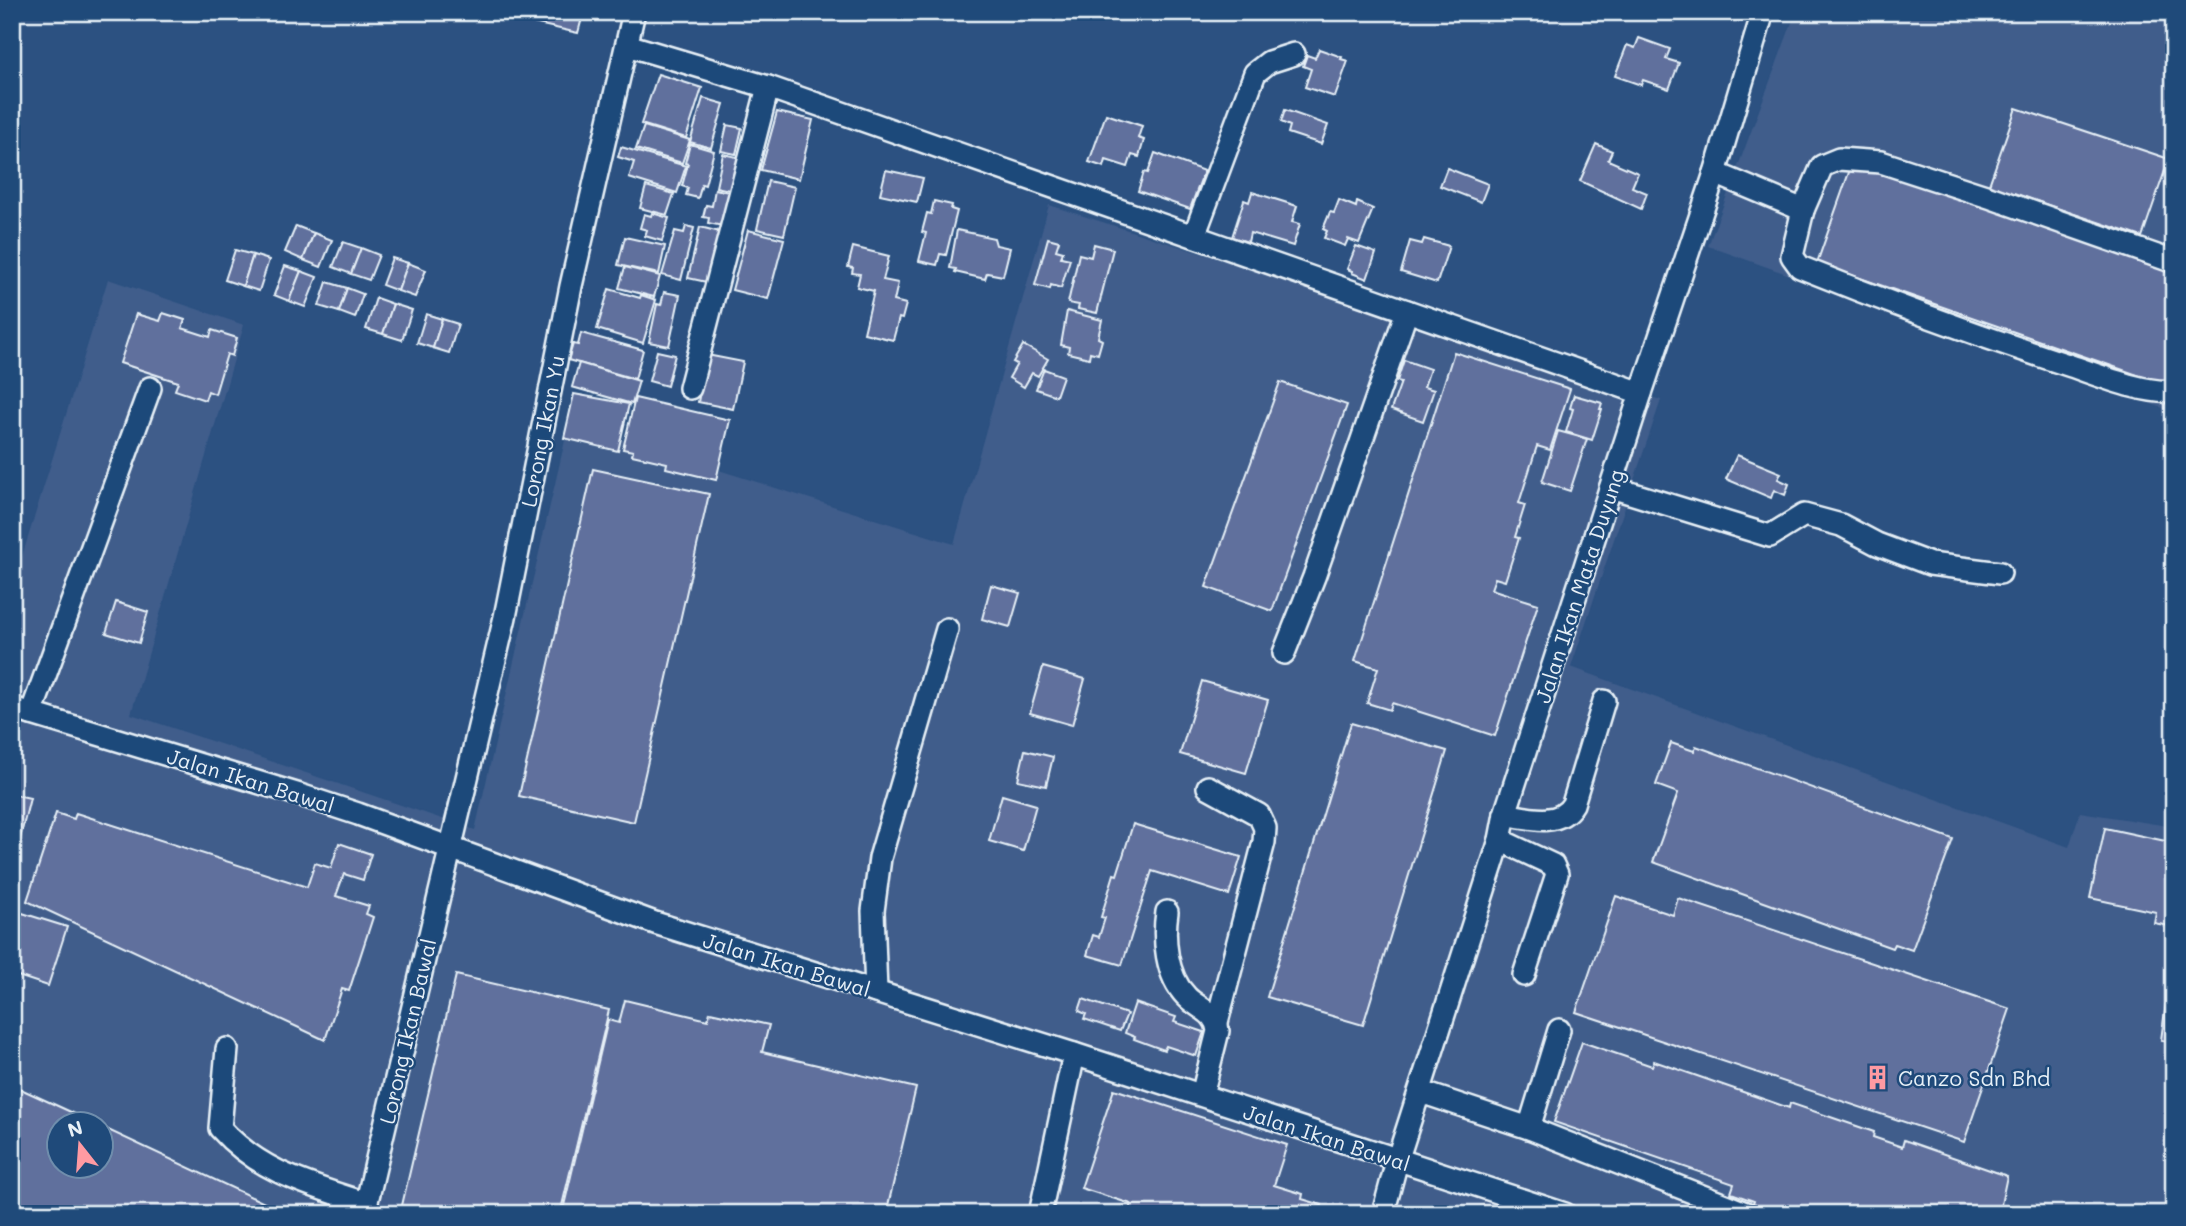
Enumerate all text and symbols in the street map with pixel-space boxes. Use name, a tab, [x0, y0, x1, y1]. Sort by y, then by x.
street label: Lorong Ikan Yu	[514, 353, 570, 509]
street label: Jalan Ikan Mata Duyung	[1528, 466, 1630, 706]
street label: Jalan Ikan Bawal	[164, 742, 338, 818]
street label: Jalan Ikan Bawal	[700, 926, 874, 1002]
street label: Lorong Ikan Bawal	[373, 936, 441, 1126]
building icon: Canzo Sdn Bhd	[1864, 1063, 1892, 1091]
place label: Canzo Sdn Bhd	[1898, 1064, 2050, 1091]
street label: Jalan Ikan Bawal	[1240, 1097, 1414, 1177]
north arrow	[46, 1110, 116, 1180]
text: N	[64, 1114, 85, 1142]

